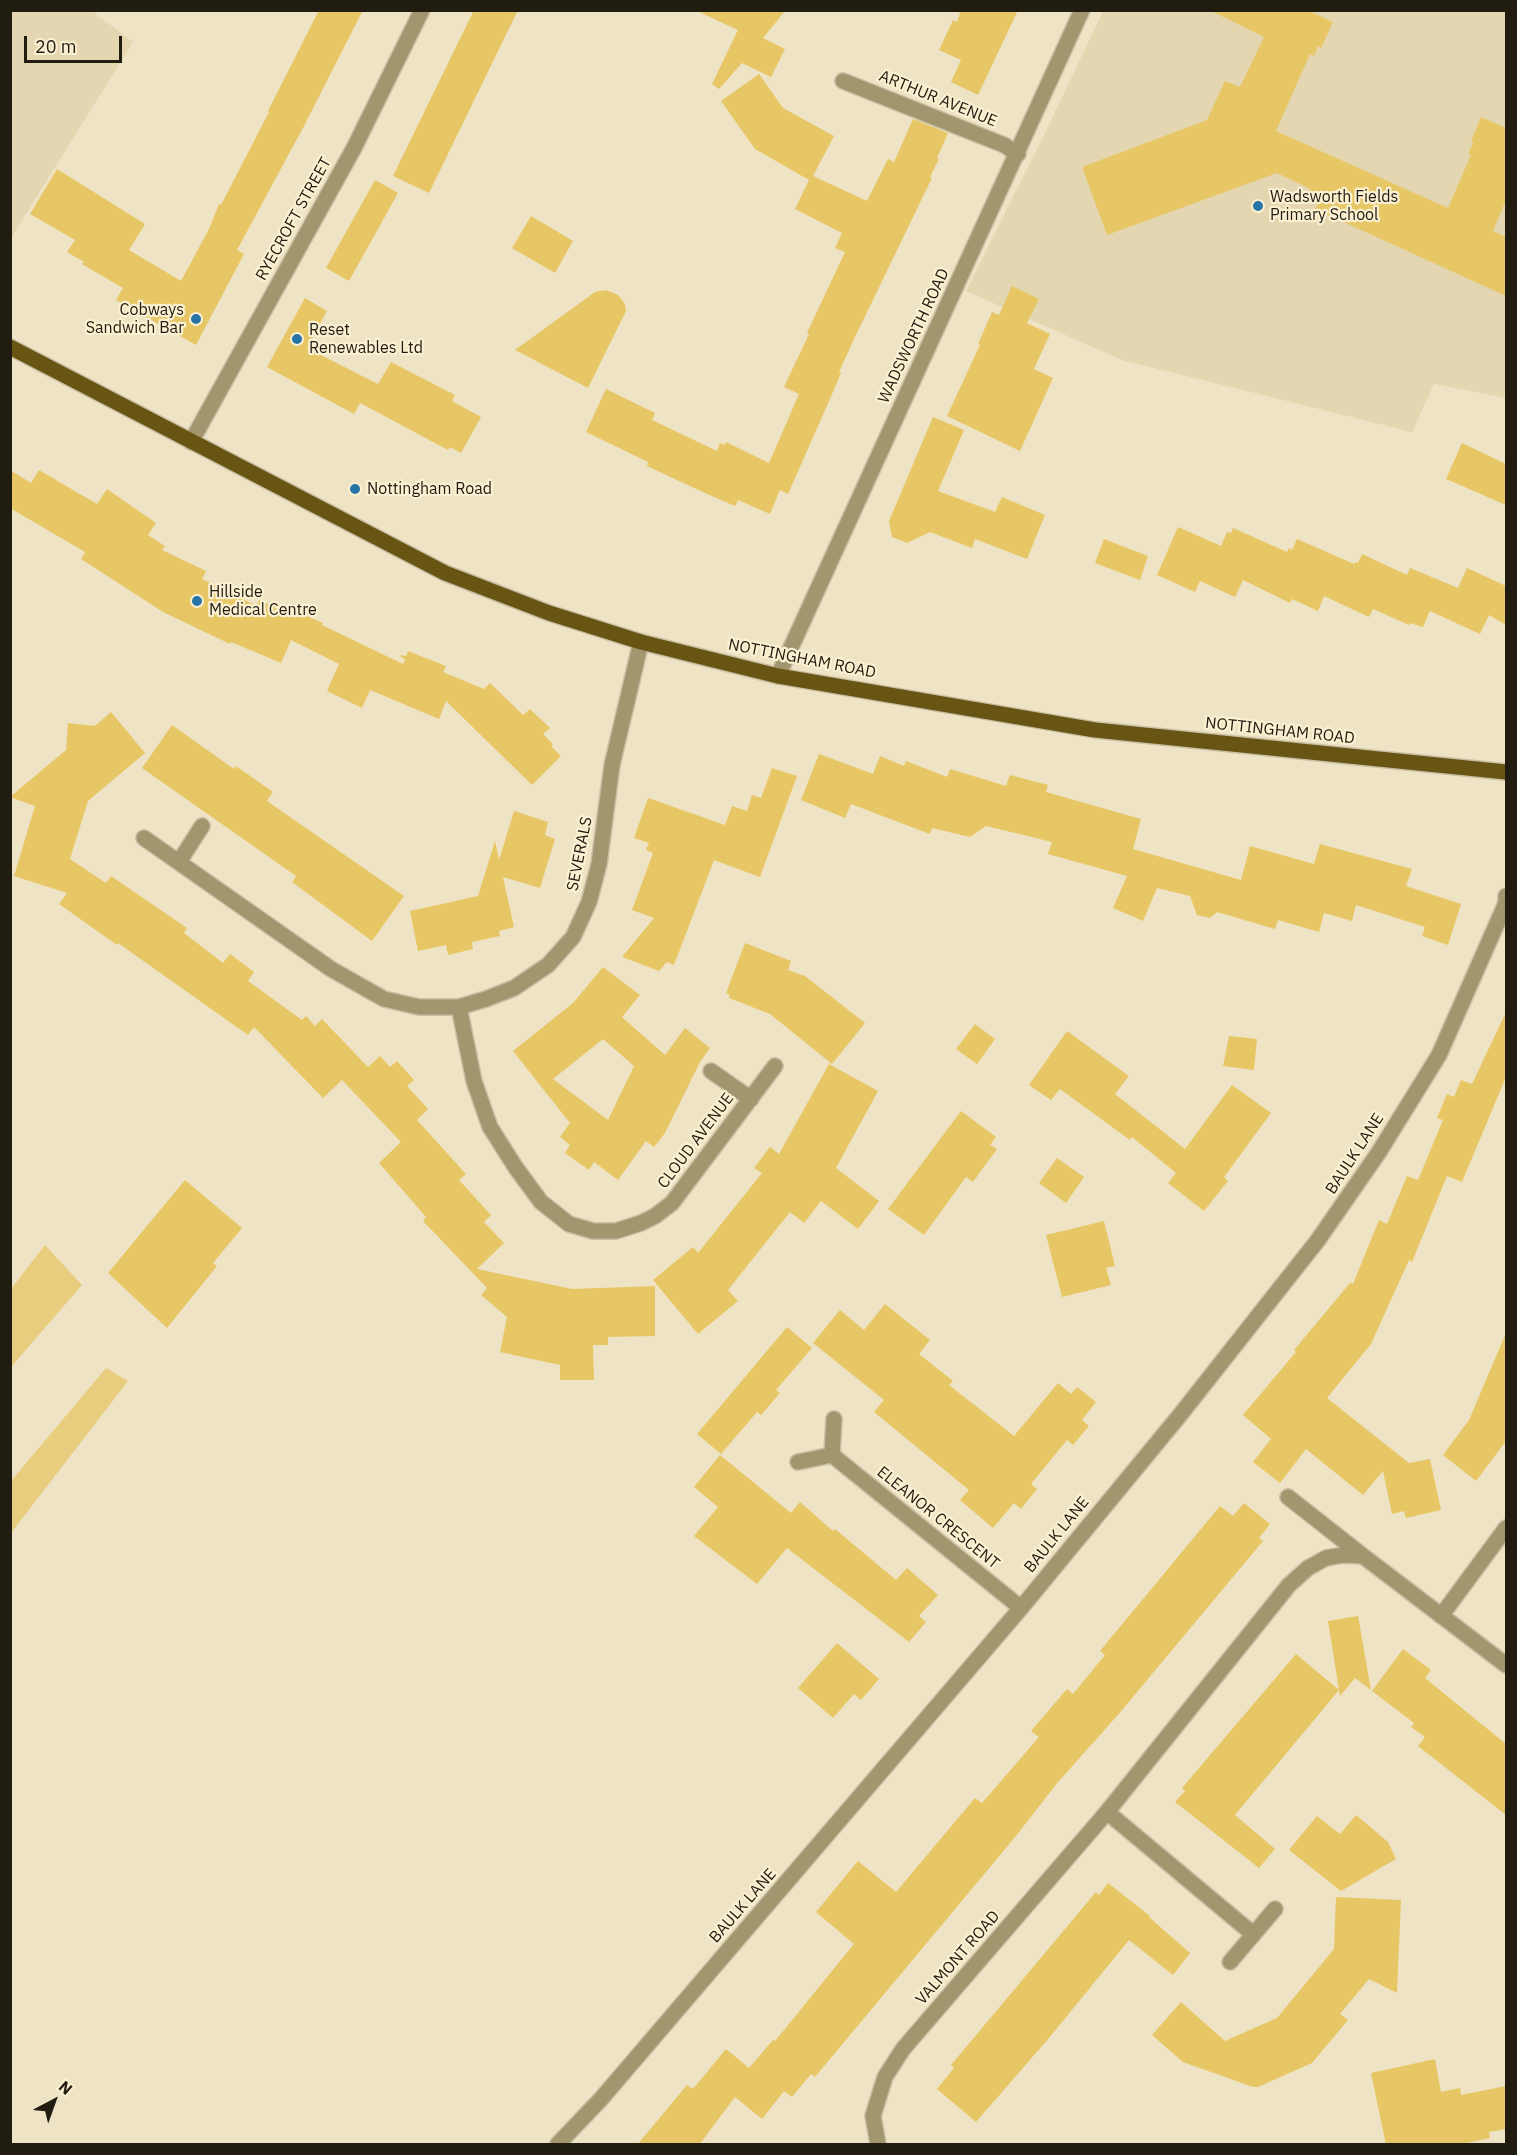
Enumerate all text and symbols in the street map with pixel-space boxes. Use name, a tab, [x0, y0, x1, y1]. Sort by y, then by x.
scale bar	[27, 24, 124, 62]
text: 20 m	[35, 35, 77, 58]
street label: ARTHUR AVENUE	[876, 67, 1000, 131]
street label: RYECROFT STREET	[252, 154, 336, 284]
place label: Wadsworth Fields Primary School	[1270, 187, 1398, 225]
marker: Wadsworth Fields Primary School	[1251, 199, 1265, 213]
street label: WADSWORTH ROAD	[874, 266, 954, 406]
place label: Cobways Sandwich Bar	[86, 300, 184, 338]
marker: Cobways Sandwich Bar	[189, 312, 203, 326]
place label: Reset Renewables Ltd	[309, 320, 423, 358]
marker: Reset Renewables Ltd	[290, 332, 304, 346]
place label: Nottingham Road	[367, 479, 492, 499]
marker: Nottingham Road	[348, 482, 362, 496]
place label: Hillside Medical Centre	[209, 582, 317, 620]
marker: Hillside Medical Centre	[190, 594, 204, 608]
street label: NOTTINGHAM ROAD	[726, 635, 878, 683]
street label: NOTTINGHAM ROAD	[1204, 714, 1356, 748]
street label: SEVERALS	[563, 815, 597, 893]
street label: CLOUD AVENUE	[654, 1090, 738, 1192]
street label: BAULK LANE	[1322, 1110, 1388, 1198]
street label: ELEANOR CRESCENT	[873, 1463, 1003, 1573]
street label: BAULK LANE	[1020, 1493, 1094, 1577]
street label: BAULK LANE	[705, 1865, 781, 1947]
street label: VALMONT ROAD	[912, 1907, 1004, 2009]
north arrow	[24, 2071, 84, 2131]
text: N	[55, 2076, 77, 2099]

